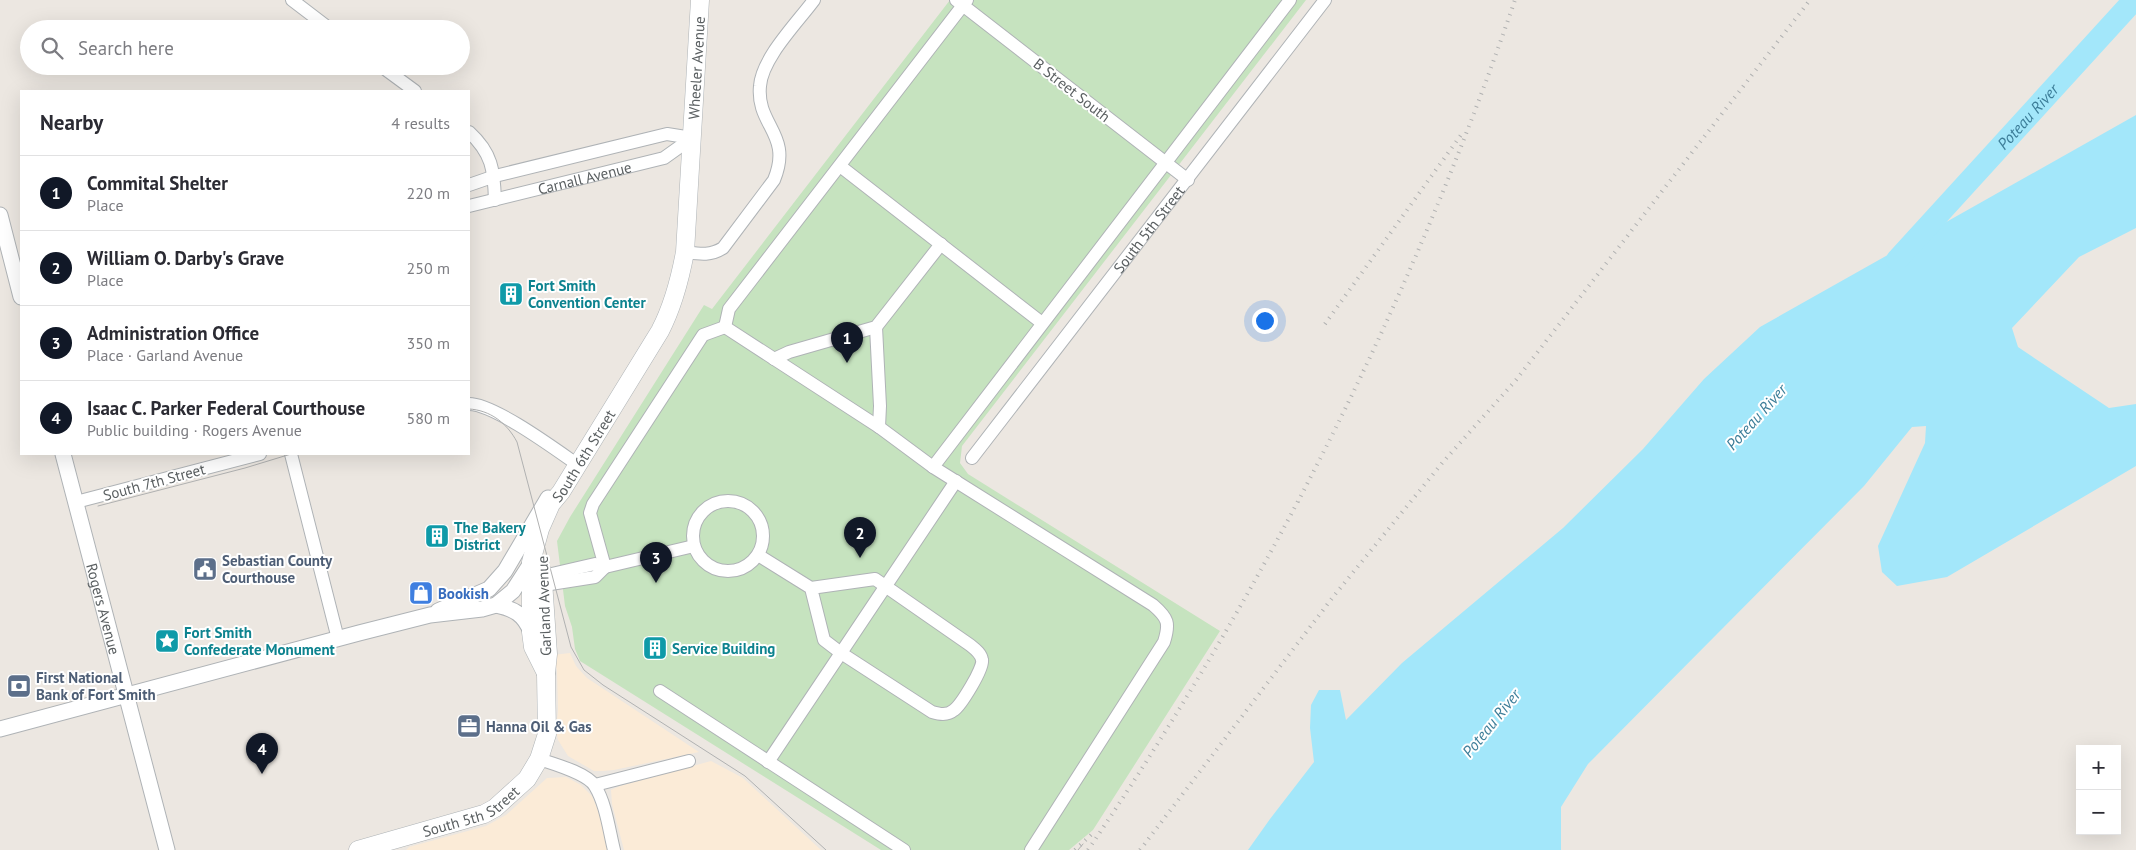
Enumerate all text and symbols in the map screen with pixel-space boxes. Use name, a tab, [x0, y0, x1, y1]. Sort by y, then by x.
street label: Wheeler Avenue	[683, 16, 709, 120]
search box	[20, 20, 470, 75]
icon: search	[38, 34, 66, 62]
text: Search here	[78, 36, 174, 60]
street label: B Street South	[1030, 54, 1114, 126]
water label: Poteau River	[1993, 78, 2064, 154]
text: Nearby	[40, 109, 103, 136]
text: 4 results	[391, 113, 450, 133]
street label: Carnall Avenue	[536, 157, 633, 198]
text: Commital Shelter	[87, 171, 228, 195]
street label: South 5th Street	[1109, 182, 1188, 277]
text: 1	[51, 183, 61, 203]
text: 220 m	[407, 183, 450, 203]
text: Place	[87, 195, 124, 215]
text: William O. Darby's Grave	[87, 246, 284, 270]
text: 2	[51, 258, 61, 278]
text: 250 m	[407, 258, 450, 278]
text: Place	[87, 270, 124, 290]
place label: Fort Smith Convention Center	[528, 276, 646, 312]
building icon: Fort Smith Convention Center	[498, 281, 524, 307]
your location	[1252, 308, 1278, 334]
text: Administration Office	[87, 321, 259, 345]
pin: 1	[831, 322, 863, 363]
text: 3	[51, 333, 61, 353]
text: 350 m	[407, 333, 450, 353]
text: Place · Garland Avenue	[87, 345, 243, 365]
water label: Poteau River	[1721, 379, 1792, 454]
text: Isaac C. Parker Federal Courthouse	[87, 396, 365, 420]
street label: South 6th Street	[547, 406, 619, 506]
text: 4	[51, 408, 61, 428]
text: 580 m	[407, 408, 450, 428]
text: Public building · Rogers Avenue	[87, 420, 302, 440]
street label: South 7th Street	[101, 459, 207, 505]
pin: 2	[844, 517, 876, 558]
place label: The Bakery District	[454, 518, 526, 554]
building icon: The Bakery District	[424, 523, 450, 549]
pin: 3	[640, 542, 672, 583]
place label: Sebastian County Courthouse	[222, 551, 333, 587]
public building icon: Sebastian County Courthouse	[192, 556, 218, 582]
street label: Garland Avenue	[533, 556, 555, 656]
street label: Rogers Avenue	[83, 561, 125, 657]
shop icon: Bookish	[408, 580, 434, 606]
place label: Bookish	[438, 584, 489, 603]
place label: Fort Smith Confederate Monument	[184, 623, 336, 659]
place icon: Fort Smith Confederate Monument	[154, 628, 180, 654]
building icon: Service Building	[642, 635, 668, 661]
place label: Service Building	[672, 639, 775, 658]
place label: First National Bank of Fort Smith	[36, 668, 156, 704]
bank icon: First National Bank of Fort Smith	[6, 673, 32, 699]
water label: Poteau River	[1458, 684, 1526, 761]
office icon: Hanna Oil & Gas	[456, 713, 482, 739]
place label: Hanna Oil & Gas	[486, 717, 592, 736]
pin: 4	[246, 733, 278, 774]
map controls	[2076, 745, 2121, 835]
button: +	[2076, 745, 2121, 790]
street label: South 5th Street	[420, 781, 523, 841]
button: −	[2076, 790, 2121, 835]

